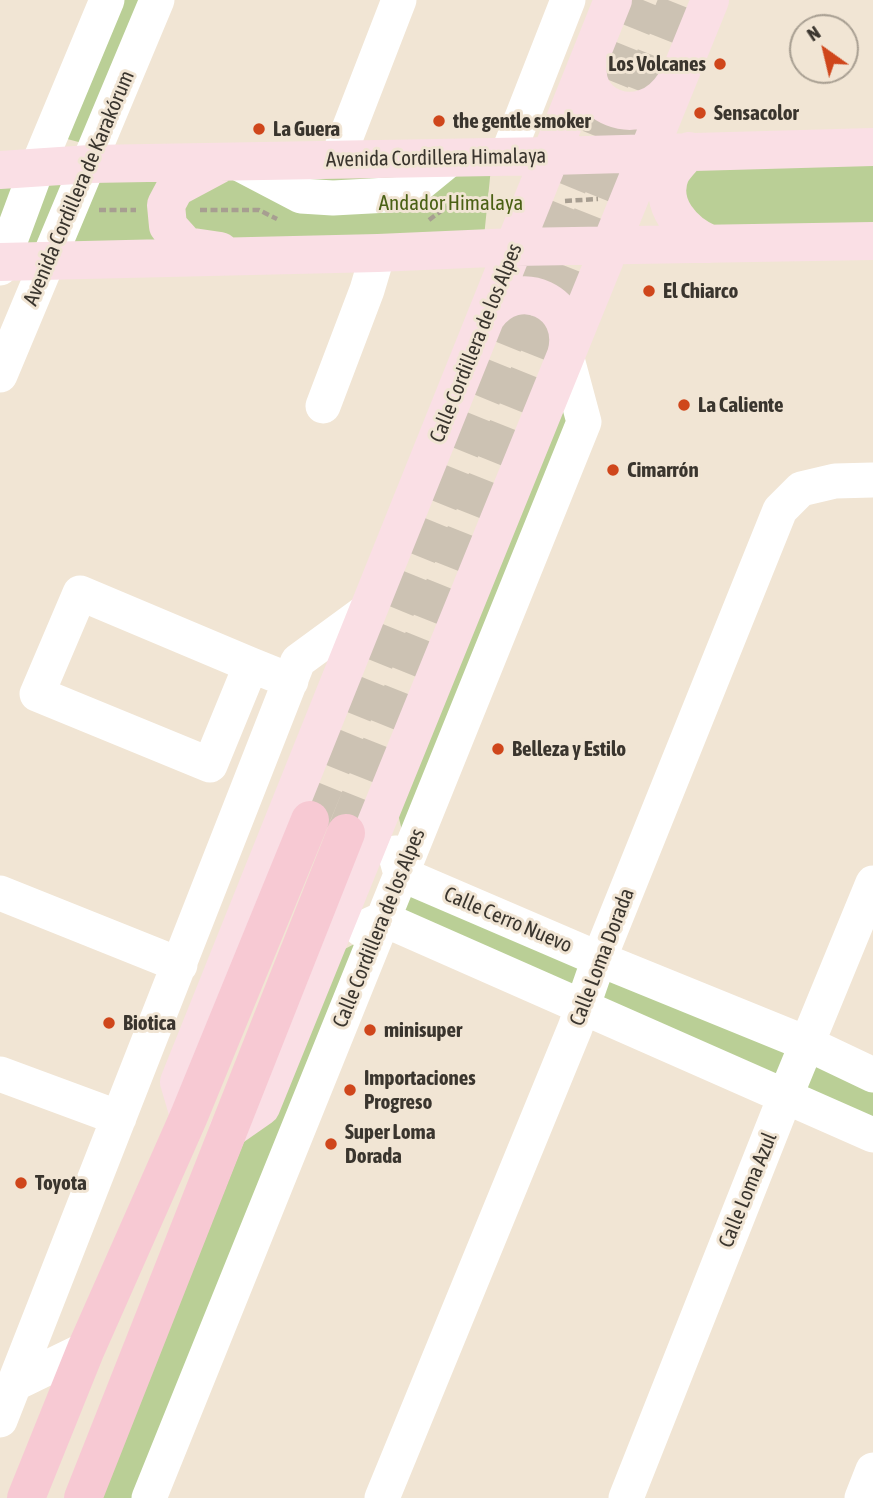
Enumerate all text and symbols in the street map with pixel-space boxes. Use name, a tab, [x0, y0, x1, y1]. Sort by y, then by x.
north arrow	[789, 14, 859, 84]
text: N	[803, 21, 824, 46]
place label: Los Volcanes	[608, 51, 706, 77]
marker: Los Volcanes	[712, 56, 728, 72]
street label: Avenida Cordillera de Karakórum	[18, 67, 140, 309]
place label: Sensacolor	[714, 100, 799, 126]
marker: Sensacolor	[692, 105, 708, 121]
place label: the gentle smoker	[453, 108, 591, 134]
marker: the gentle smoker	[431, 113, 447, 129]
place label: La Guera	[273, 116, 340, 142]
marker: La Guera	[251, 121, 267, 137]
street label: Avenida Cordillera Himalaya	[326, 143, 546, 173]
park label: Andador Himalaya	[379, 190, 523, 216]
street label: Calle Cordillera de los Alpes	[425, 240, 527, 446]
place label: El Chiarco	[663, 278, 738, 304]
marker: El Chiarco	[641, 283, 657, 299]
place label: La Caliente	[698, 392, 783, 418]
marker: La Caliente	[676, 397, 692, 413]
place label: Cimarrón	[627, 457, 699, 483]
marker: Cimarrón	[605, 462, 621, 478]
place label: Belleza y Estilo	[512, 736, 626, 762]
marker: Belleza y Estilo	[490, 741, 506, 757]
street label: Calle Cordillera de los Alpes	[328, 825, 430, 1031]
street label: Calle Cerro Nuevo	[440, 882, 576, 958]
street label: Calle Loma Dorada	[564, 885, 640, 1029]
place label: Biotica	[123, 1010, 176, 1036]
marker: Biotica	[101, 1015, 117, 1031]
place label: minisuper	[384, 1017, 462, 1043]
marker: minisuper	[362, 1022, 378, 1038]
place label: Importaciones Progreso	[364, 1065, 476, 1115]
marker: Importaciones Progreso	[342, 1082, 358, 1098]
place label: Super Loma Dorada	[345, 1119, 435, 1169]
street label: Calle Loma Azul	[713, 1129, 783, 1251]
marker: Super Loma Dorada	[323, 1136, 339, 1152]
place label: Toyota	[35, 1170, 87, 1196]
marker: Toyota	[13, 1175, 29, 1191]

